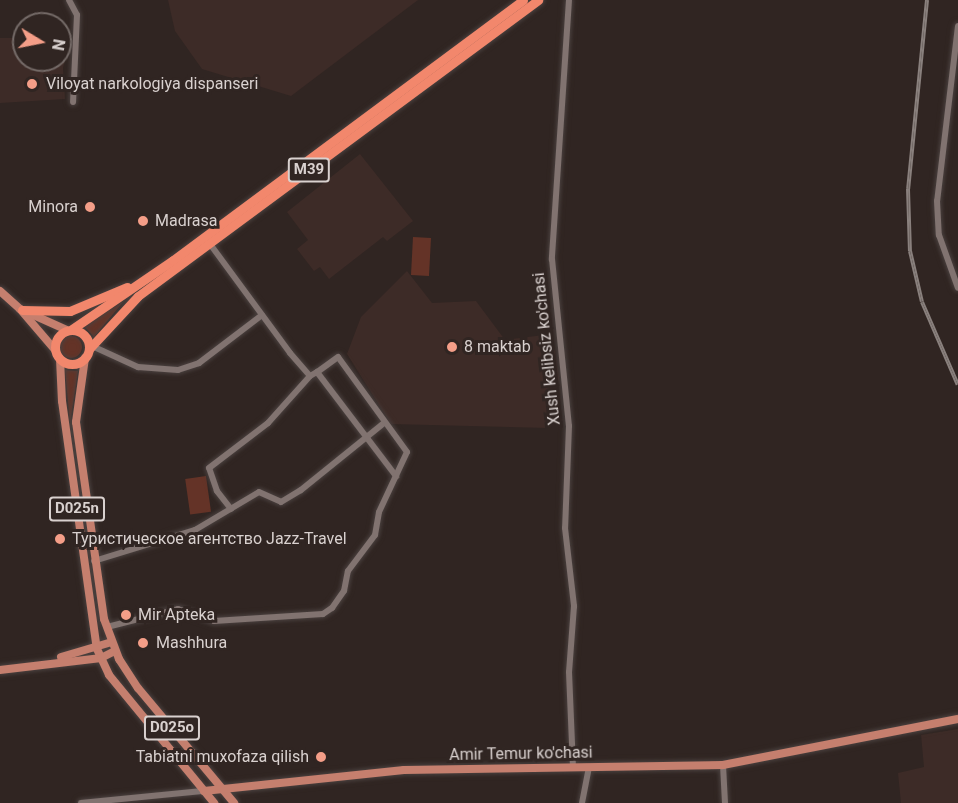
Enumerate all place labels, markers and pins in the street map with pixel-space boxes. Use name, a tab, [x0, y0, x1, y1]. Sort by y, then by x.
place label: Viloyat narkologiya dispanseri	[46, 74, 258, 94]
marker: Viloyat narkologiya dispanseri	[23, 75, 41, 93]
place label: Minora	[28, 197, 78, 217]
marker: Minora	[83, 200, 97, 214]
place label: Madrasa	[155, 211, 217, 231]
marker: Madrasa	[136, 214, 150, 228]
place label: 8 maktab	[464, 337, 531, 357]
marker: 8 maktab	[445, 340, 459, 354]
place label: Туристическое агентство Jazz-Travel	[72, 529, 347, 549]
marker: Туристическое агентство Jazz-Travel	[53, 532, 67, 546]
place label: Mir Apteka	[138, 605, 215, 625]
marker: Mir Apteka	[119, 608, 133, 622]
place label: Mashhura	[156, 633, 227, 653]
marker: Mashhura	[134, 634, 152, 652]
place label: Tabiatni muxofaza qilish	[136, 747, 309, 767]
marker: Tabiatni muxofaza qilish	[314, 750, 328, 764]

